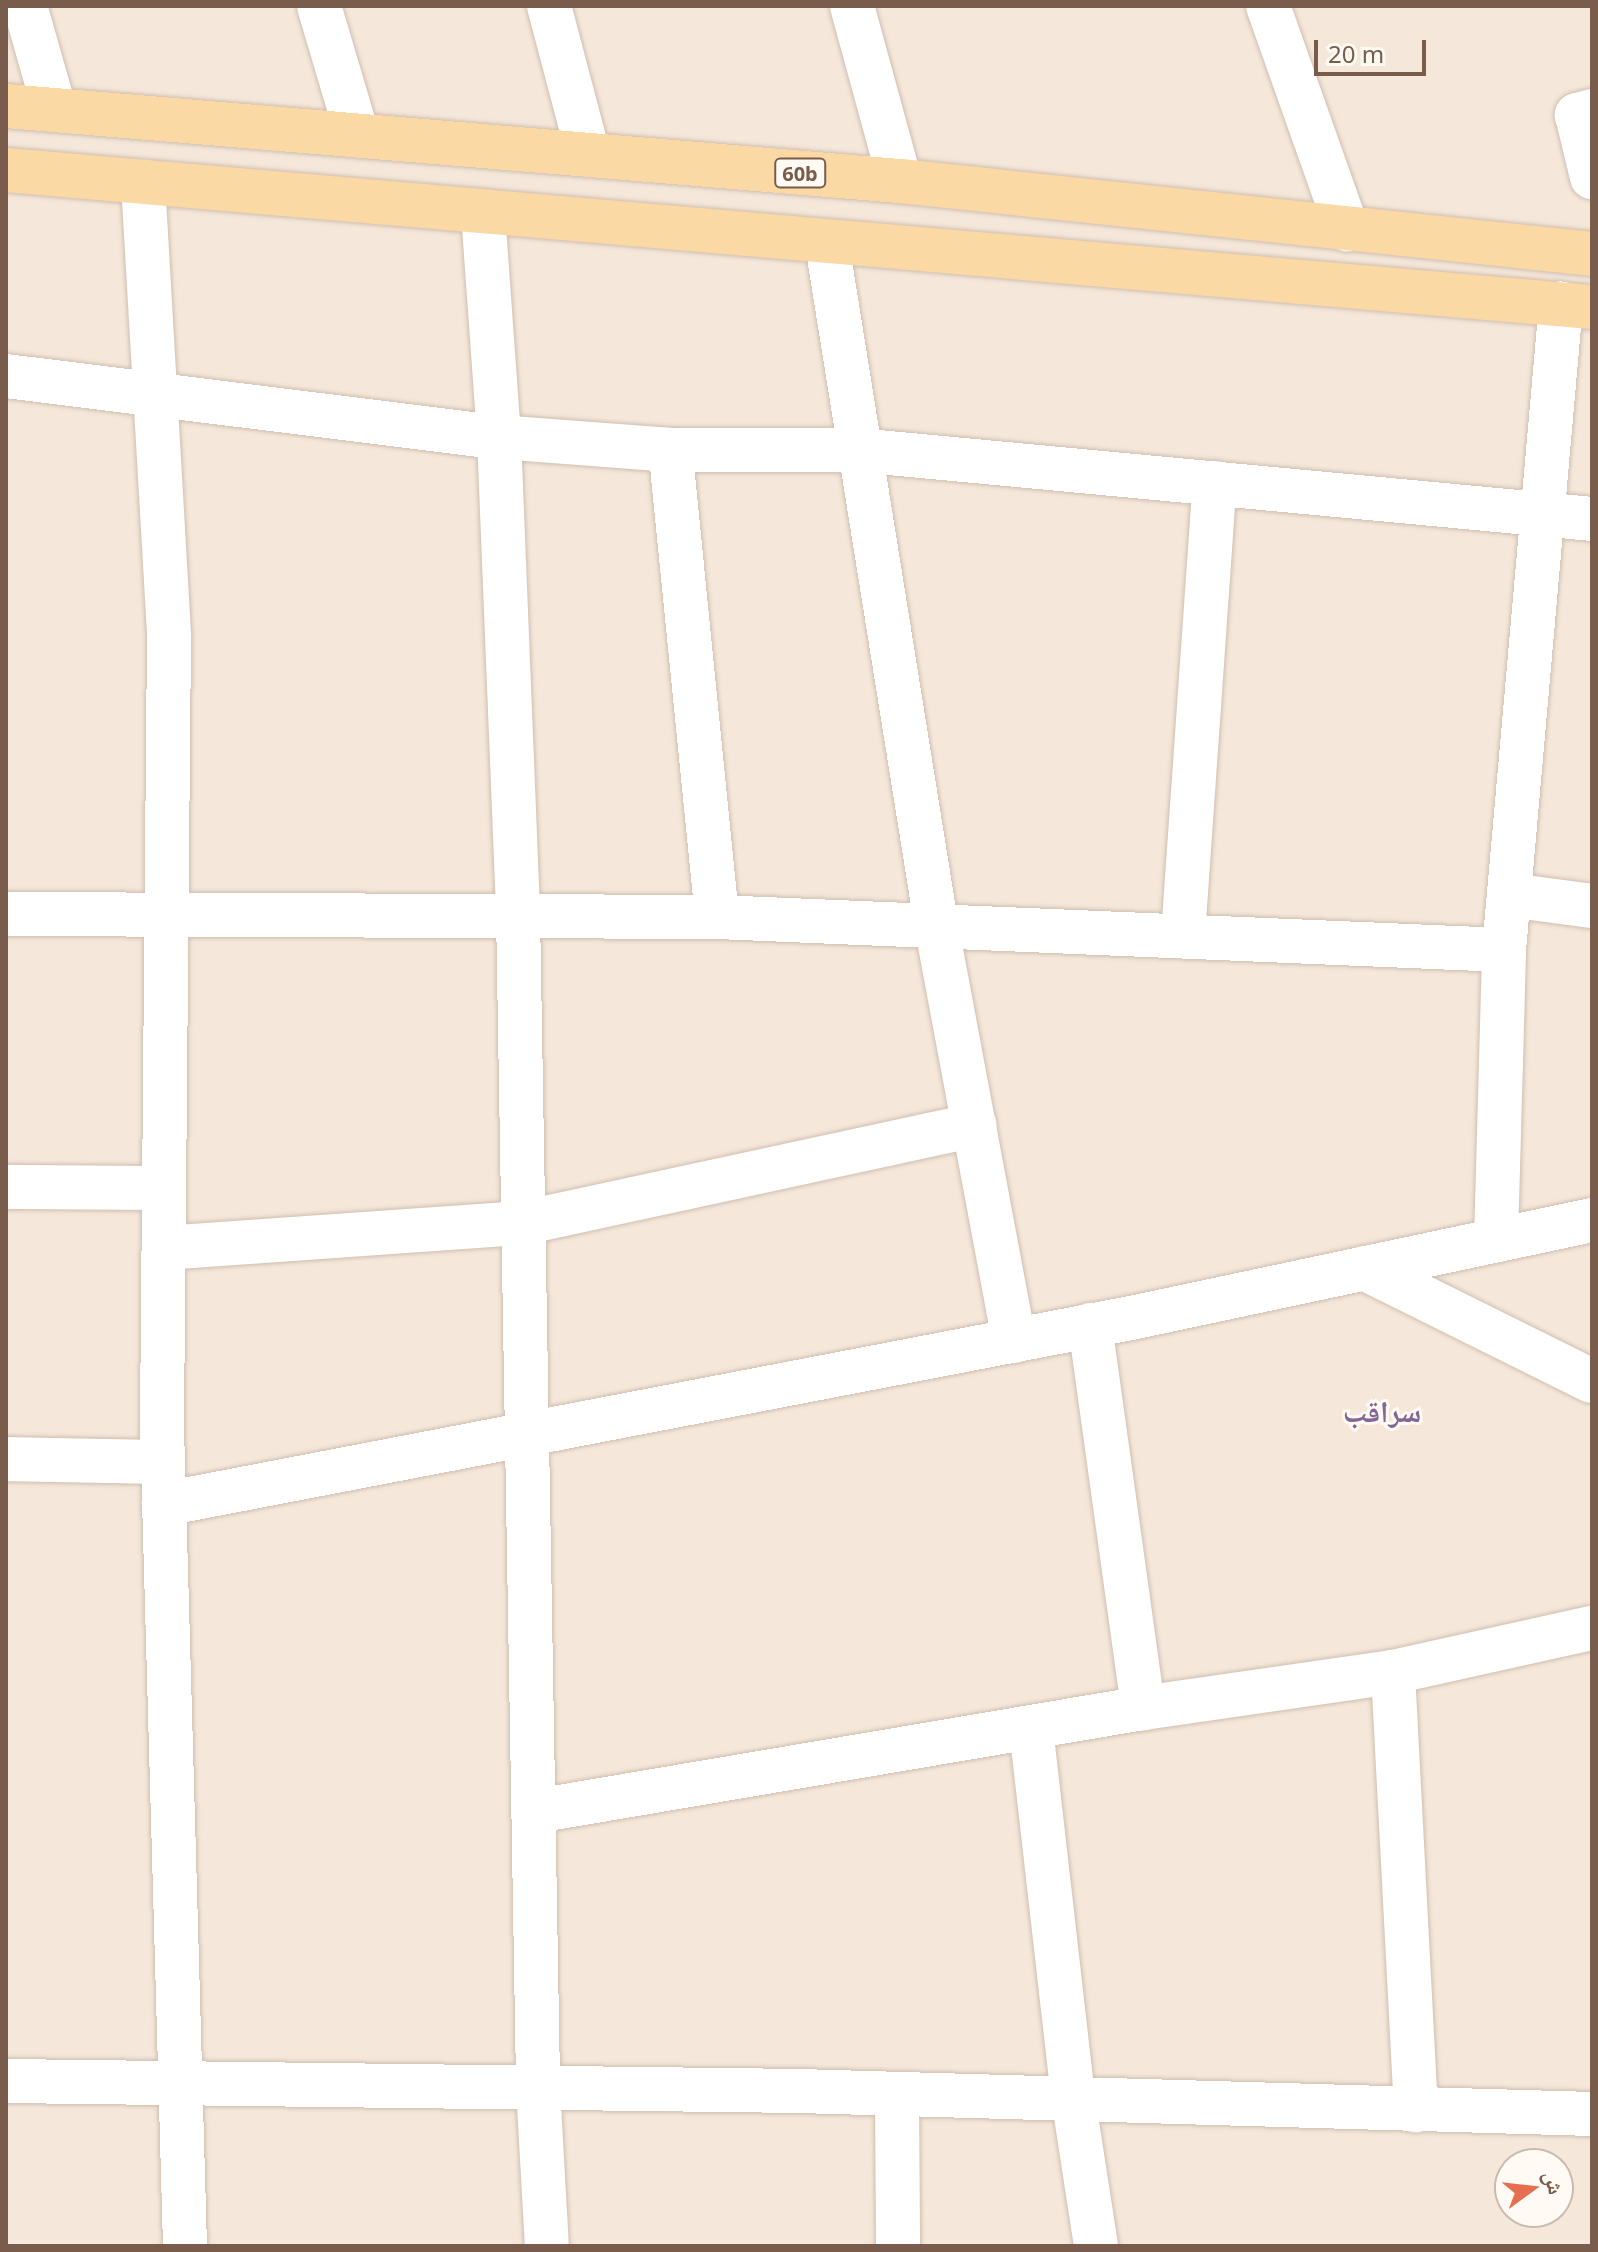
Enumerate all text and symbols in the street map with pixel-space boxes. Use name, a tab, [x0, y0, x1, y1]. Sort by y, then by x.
scale bar	[1318, 24, 1430, 74]
text: 20 m	[1328, 37, 1384, 70]
road number: 60b	[774, 157, 826, 189]
district label: سراقب	[1343, 1393, 1421, 1429]
north arrow	[1494, 2148, 1574, 2228]
text: ش	[1538, 2167, 1573, 2197]

